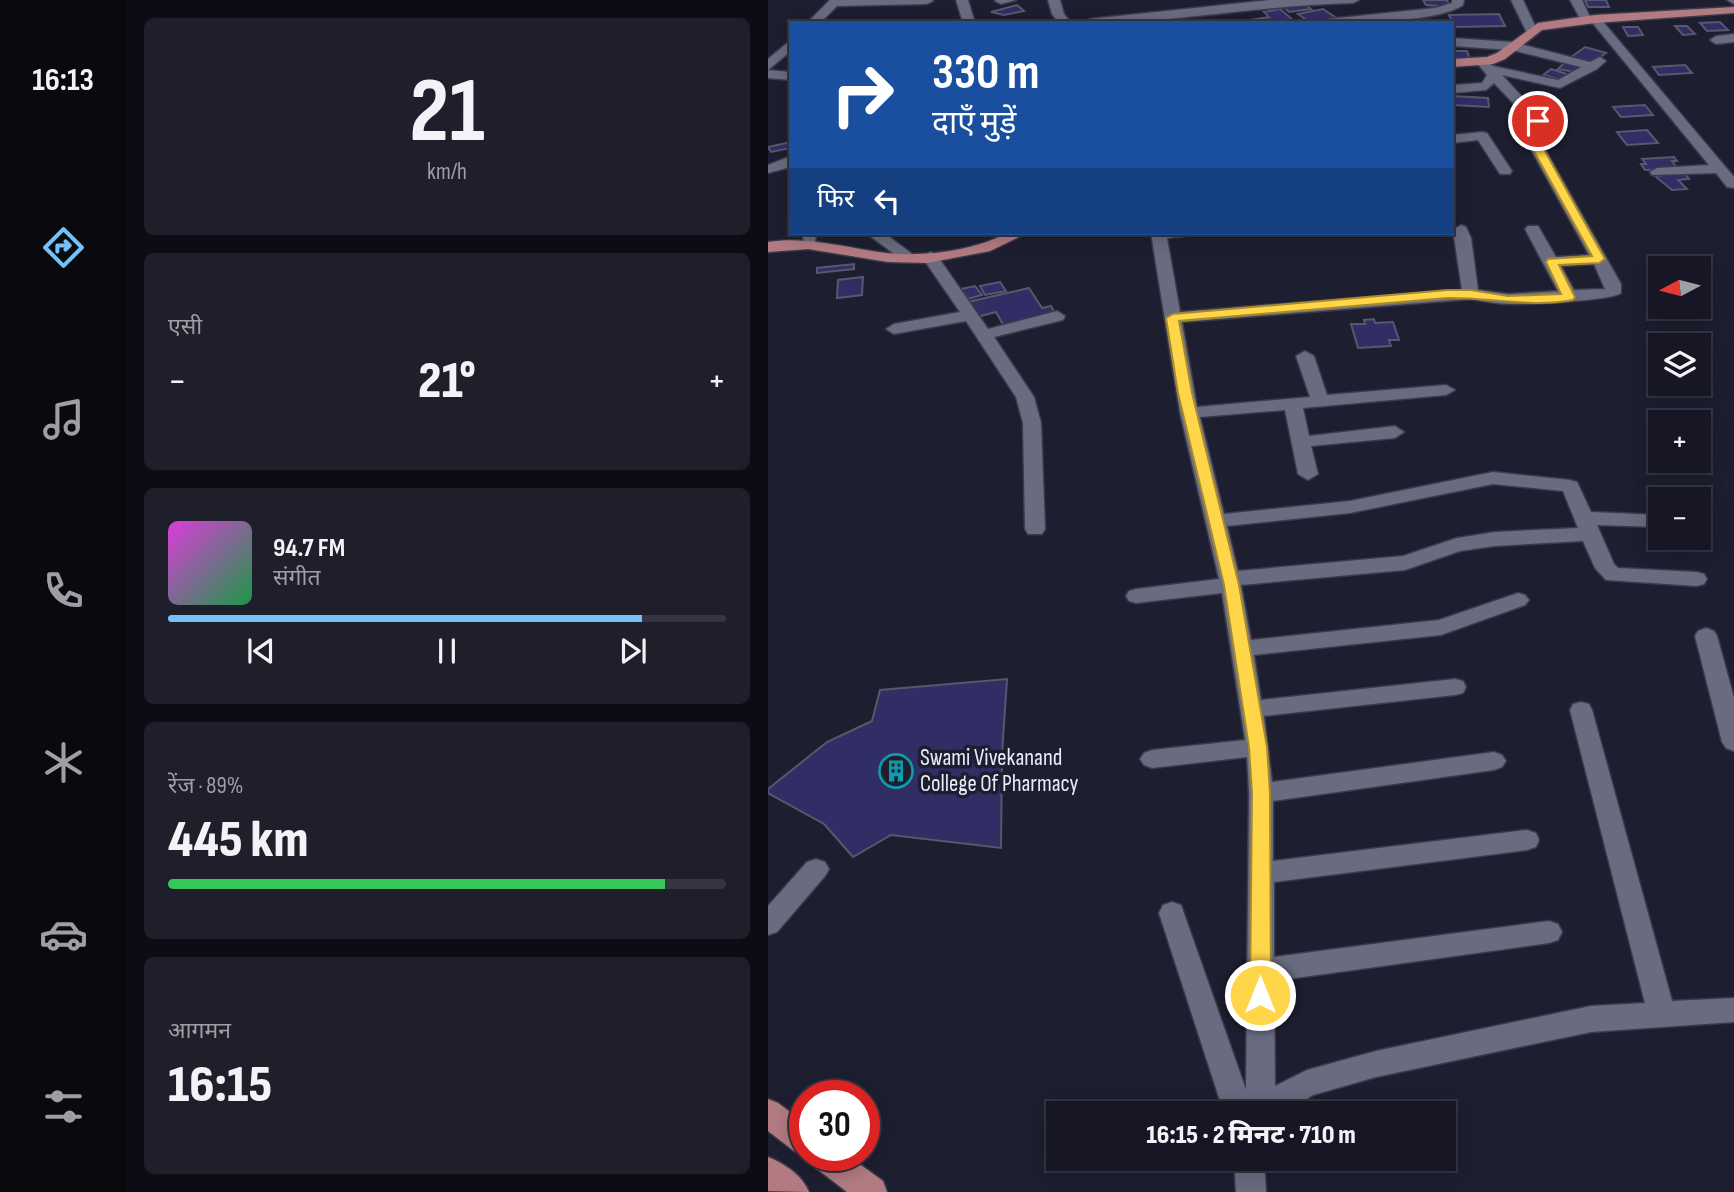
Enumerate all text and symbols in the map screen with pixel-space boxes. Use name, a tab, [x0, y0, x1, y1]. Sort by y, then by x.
text: 330 m	[932, 44, 1039, 103]
icon: right	[817, 49, 908, 140]
text: 21	[409, 58, 485, 167]
text: 16:13	[32, 61, 94, 100]
pin	[1508, 91, 1568, 151]
icon: arrive	[1519, 102, 1557, 140]
text: दाएँ मुड़ें	[932, 104, 1016, 143]
text: km/h	[427, 158, 467, 186]
icon: left	[868, 182, 906, 220]
text: फिर	[817, 184, 854, 215]
icon: directions	[39, 223, 88, 272]
north arrow	[1648, 256, 1711, 318]
map controls	[1648, 256, 1711, 550]
text: एसी	[168, 313, 202, 341]
button: layers	[1648, 333, 1711, 396]
text: 21°	[418, 350, 476, 413]
text: −	[168, 359, 187, 404]
text: +	[707, 359, 726, 404]
icon: music	[39, 395, 88, 444]
button: +	[1648, 410, 1711, 473]
button: −	[1648, 487, 1711, 550]
text: 94.7 FM	[273, 533, 345, 564]
text: संगीत	[273, 564, 321, 592]
icon: phone	[39, 566, 88, 615]
icon: previous	[242, 632, 280, 670]
icon: pause	[428, 632, 466, 670]
icon: next	[614, 632, 652, 670]
icon: climate	[39, 738, 88, 787]
place label: Swami Vivekanand College Of Pharmacy	[920, 744, 1079, 798]
building icon: Swami Vivekanand College Of Pharmacy	[877, 752, 915, 790]
text: रेंज · 89%	[168, 772, 243, 800]
text: 445 km	[168, 809, 308, 872]
icon: car	[39, 910, 88, 959]
position arrow	[1223, 958, 1297, 1032]
text: आगमन	[168, 1017, 231, 1045]
text: 16:15	[168, 1054, 272, 1117]
speed limit sign: 30	[789, 1080, 880, 1171]
icon: filters	[39, 1082, 88, 1131]
text: 16:15 · 2 मिनट · 710 m	[1146, 1120, 1356, 1151]

